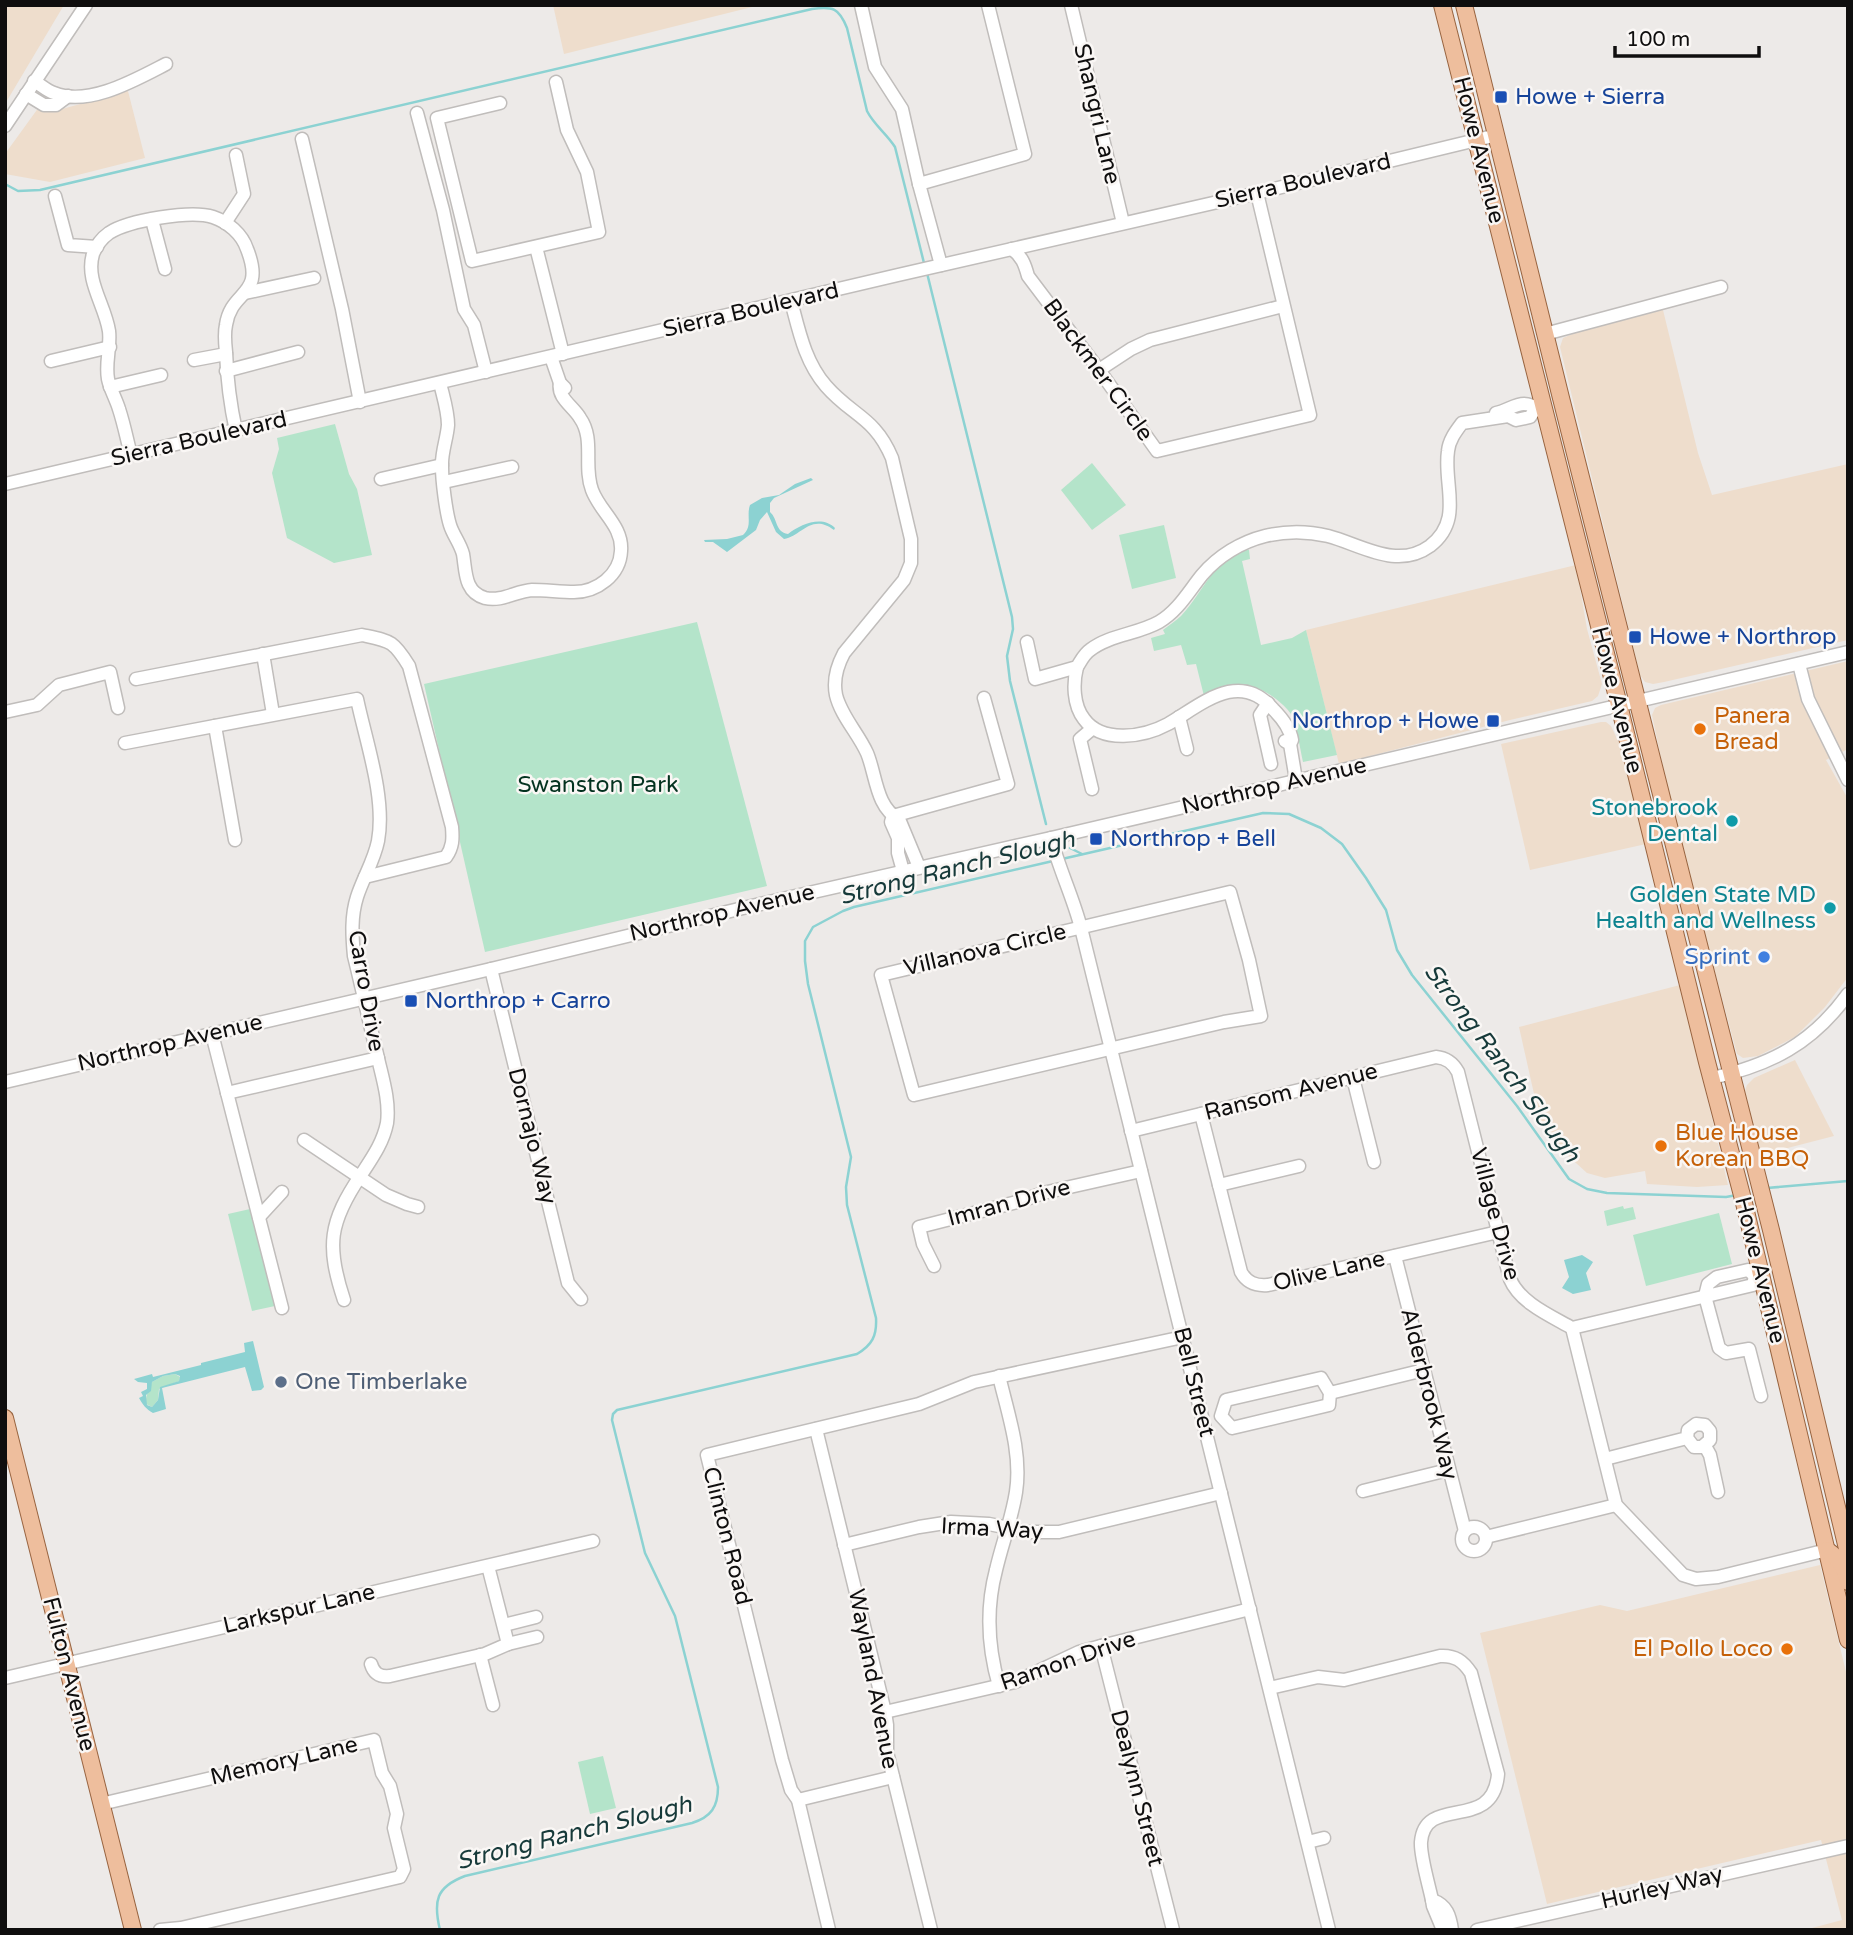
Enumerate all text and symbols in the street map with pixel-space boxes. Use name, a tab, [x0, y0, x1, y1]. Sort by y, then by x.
scale bar	[1615, 14, 1758, 58]
text: 100 m	[1626, 27, 1690, 52]
street label: Shangri Lane	[1067, 41, 1127, 187]
street label: Howe Avenue	[1447, 74, 1511, 226]
place label: Howe + Sierra	[1515, 83, 1665, 111]
marker: Howe + Sierra	[1493, 89, 1509, 105]
street label: Sierra Boulevard	[1212, 147, 1394, 215]
street label: Sierra Boulevard	[660, 276, 842, 344]
street label: Blackmer Circle	[1037, 293, 1159, 447]
street label: Sierra Boulevard	[108, 405, 290, 473]
place label: Howe + Northrop	[1649, 623, 1837, 651]
street label: Howe Avenue	[1585, 624, 1649, 776]
marker: Howe + Northrop	[1627, 629, 1643, 645]
place label: Panera Bread	[1714, 702, 1791, 756]
place label: Northrop + Howe	[1291, 707, 1479, 735]
marker: Northrop + Howe	[1485, 713, 1501, 729]
marker: Panera Bread	[1692, 721, 1708, 737]
street label: Northrop Avenue	[1179, 751, 1369, 821]
park label: Swanston Park	[517, 771, 679, 799]
place label: Stonebrook Dental	[1591, 794, 1718, 848]
marker: Stonebrook Dental	[1724, 813, 1740, 829]
water label: Strong Ranch Slough	[836, 824, 1079, 911]
place label: Northrop + Bell	[1110, 825, 1276, 853]
marker: Northrop + Bell	[1088, 831, 1104, 847]
street label: Northrop Avenue	[627, 878, 817, 948]
place label: Golden State MD Health and Wellness	[1595, 881, 1816, 935]
marker: Golden State MD Health and Wellness	[1822, 900, 1838, 916]
street label: Villanova Circle	[901, 918, 1069, 982]
street label: Carro Drive	[342, 928, 390, 1054]
place label: Sprint	[1684, 943, 1750, 971]
marker: Sprint	[1756, 949, 1772, 965]
water label: Strong Ranch Slough	[1418, 958, 1587, 1169]
place label: Northrop + Carro	[425, 987, 611, 1015]
marker: Northrop + Carro	[403, 993, 419, 1009]
street label: Northrop Avenue	[75, 1008, 265, 1078]
street label: Ransom Avenue	[1201, 1057, 1381, 1127]
street label: Dornajo Way	[502, 1065, 562, 1207]
place label: Blue House Korean BBQ	[1675, 1119, 1809, 1173]
marker: Blue House Korean BBQ	[1653, 1138, 1669, 1154]
street label: Village Drive	[1464, 1145, 1526, 1283]
street label: Imran Drive	[945, 1173, 1073, 1233]
street label: Howe Avenue	[1728, 1194, 1792, 1346]
street label: Olive Lane	[1270, 1245, 1388, 1297]
street label: Alderbrook Way	[1394, 1305, 1464, 1483]
street label: Bell Street	[1167, 1324, 1221, 1440]
place label: One Timberlake	[295, 1368, 467, 1396]
marker: One Timberlake	[273, 1374, 289, 1390]
street label: Clinton Road	[696, 1464, 758, 1608]
street label: Irma Way	[940, 1512, 1044, 1546]
street label: Larkspur Lane	[220, 1578, 378, 1640]
street label: Wayland Avenue	[842, 1587, 904, 1771]
street label: Fulton Avenue	[36, 1594, 102, 1754]
street label: Ramon Drive	[997, 1625, 1139, 1697]
place label: El Pollo Loco	[1633, 1635, 1773, 1663]
marker: El Pollo Loco	[1779, 1641, 1795, 1657]
street label: Dealynn Street	[1104, 1707, 1170, 1869]
street label: Memory Lane	[208, 1730, 360, 1792]
water label: Strong Ranch Slough	[453, 1789, 696, 1876]
street label: Hurley Way	[1598, 1860, 1726, 1916]

